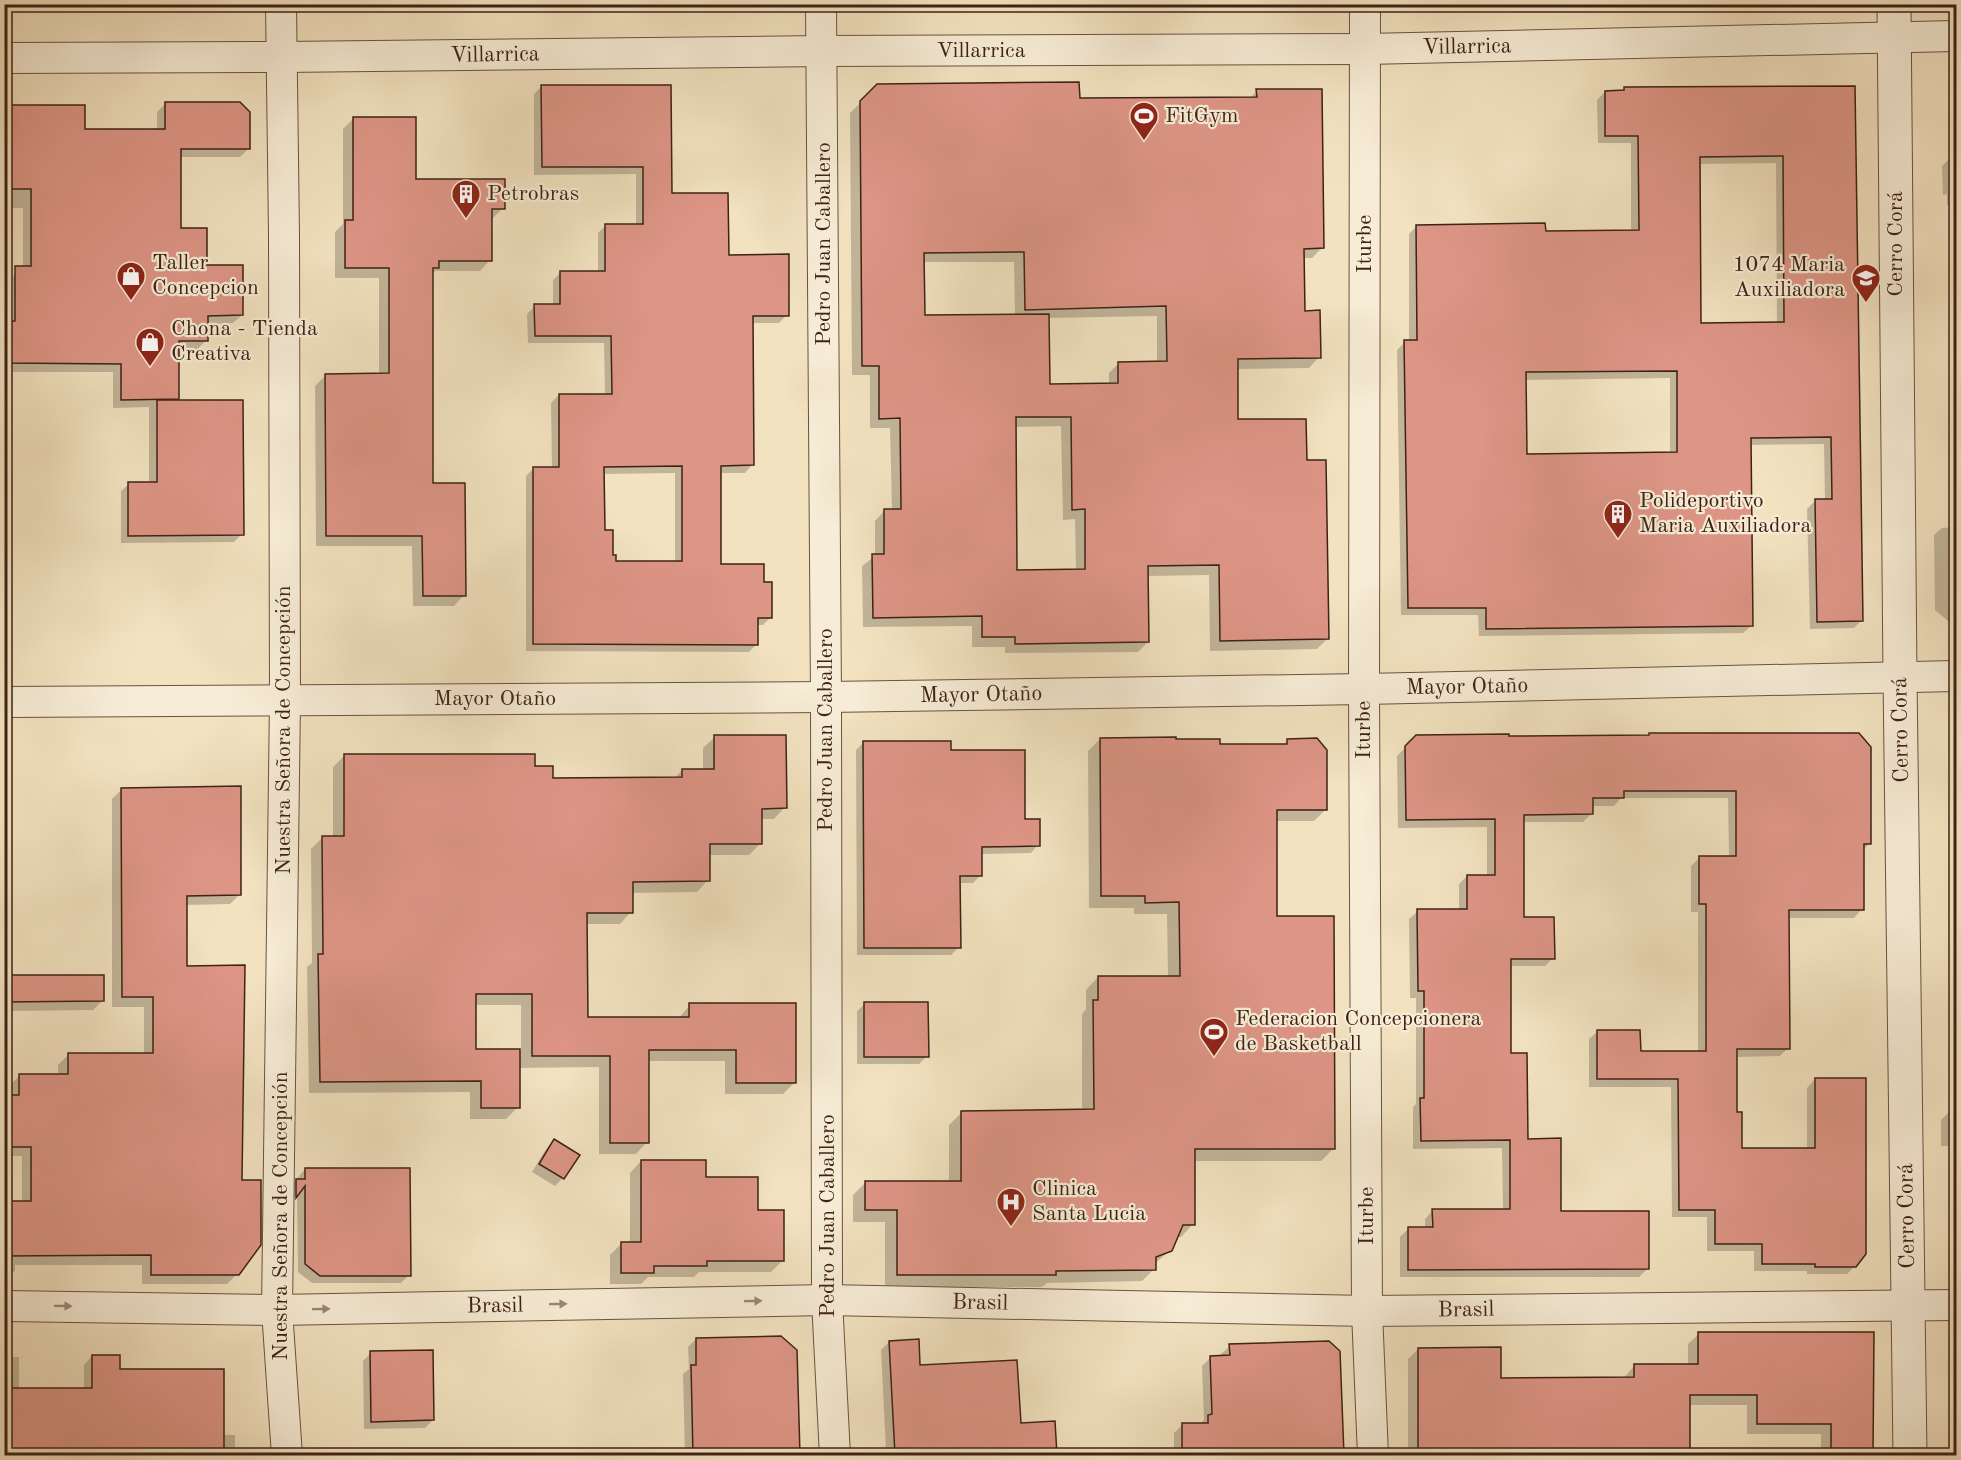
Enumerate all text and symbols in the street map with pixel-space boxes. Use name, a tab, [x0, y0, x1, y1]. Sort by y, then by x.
street label: Villarrica	[1422, 35, 1512, 59]
street label: Villarrica	[936, 40, 1026, 62]
street label: Villarrica	[450, 43, 540, 67]
sports icon: FitGym	[1128, 100, 1160, 142]
place label: FitGym	[1165, 105, 1238, 127]
street label: Pedro Juan Caballero	[813, 142, 835, 346]
building icon: Petrobras	[450, 178, 482, 220]
place label: Petrobras	[487, 183, 579, 205]
street label: Cerro Corá	[1885, 191, 1907, 297]
street label: Iturbe	[1354, 215, 1376, 273]
place label: Taller Concepcion	[152, 252, 259, 299]
place label: 1074 Maria Auxiliadora	[1733, 254, 1845, 301]
shop icon: Taller Concepcion	[115, 260, 147, 302]
school or university icon: 1074 Maria Auxiliadora	[1850, 262, 1882, 304]
place label: Chona - Tienda Creativa	[171, 318, 318, 365]
shop icon: Chona - Tienda Creativa	[134, 326, 166, 368]
place label: Polideportivo Maria Auxiliadora	[1639, 490, 1811, 537]
building icon: Polideportivo Maria Auxiliadora	[1602, 498, 1634, 540]
street label: Nuestra Señora de Concepción	[273, 585, 295, 875]
street label: Pedro Juan Caballero	[815, 628, 837, 832]
street label: Mayor Otaño	[1406, 675, 1528, 699]
street label: Cerro Corá	[1889, 677, 1913, 783]
street label: Mayor Otaño	[920, 683, 1042, 707]
street label: Mayor Otaño	[434, 688, 556, 710]
street label: Iturbe	[1353, 701, 1375, 759]
place label: Federacion Concepcionera de Basketball	[1235, 1008, 1481, 1055]
sports icon: Federacion Concepcionera de Basketball	[1198, 1016, 1230, 1058]
street label: Nuestra Señora de Concepción	[270, 1071, 292, 1361]
street label: Pedro Juan Caballero	[817, 1114, 839, 1318]
street label: Cerro Corá	[1895, 1163, 1919, 1269]
place label: Clinica Santa Lucia	[1032, 1178, 1146, 1225]
hospital icon: Clinica Santa Lucia	[995, 1186, 1027, 1228]
street label: Iturbe	[1356, 1187, 1378, 1245]
street label: Brasil	[952, 1292, 1008, 1314]
street label: Brasil	[467, 1295, 523, 1317]
one-way arrow	[743, 1296, 762, 1306]
street label: Brasil	[1438, 1299, 1494, 1321]
one-way arrow	[548, 1300, 567, 1309]
one-way arrow	[53, 1302, 72, 1311]
one-way arrow	[311, 1304, 330, 1314]

